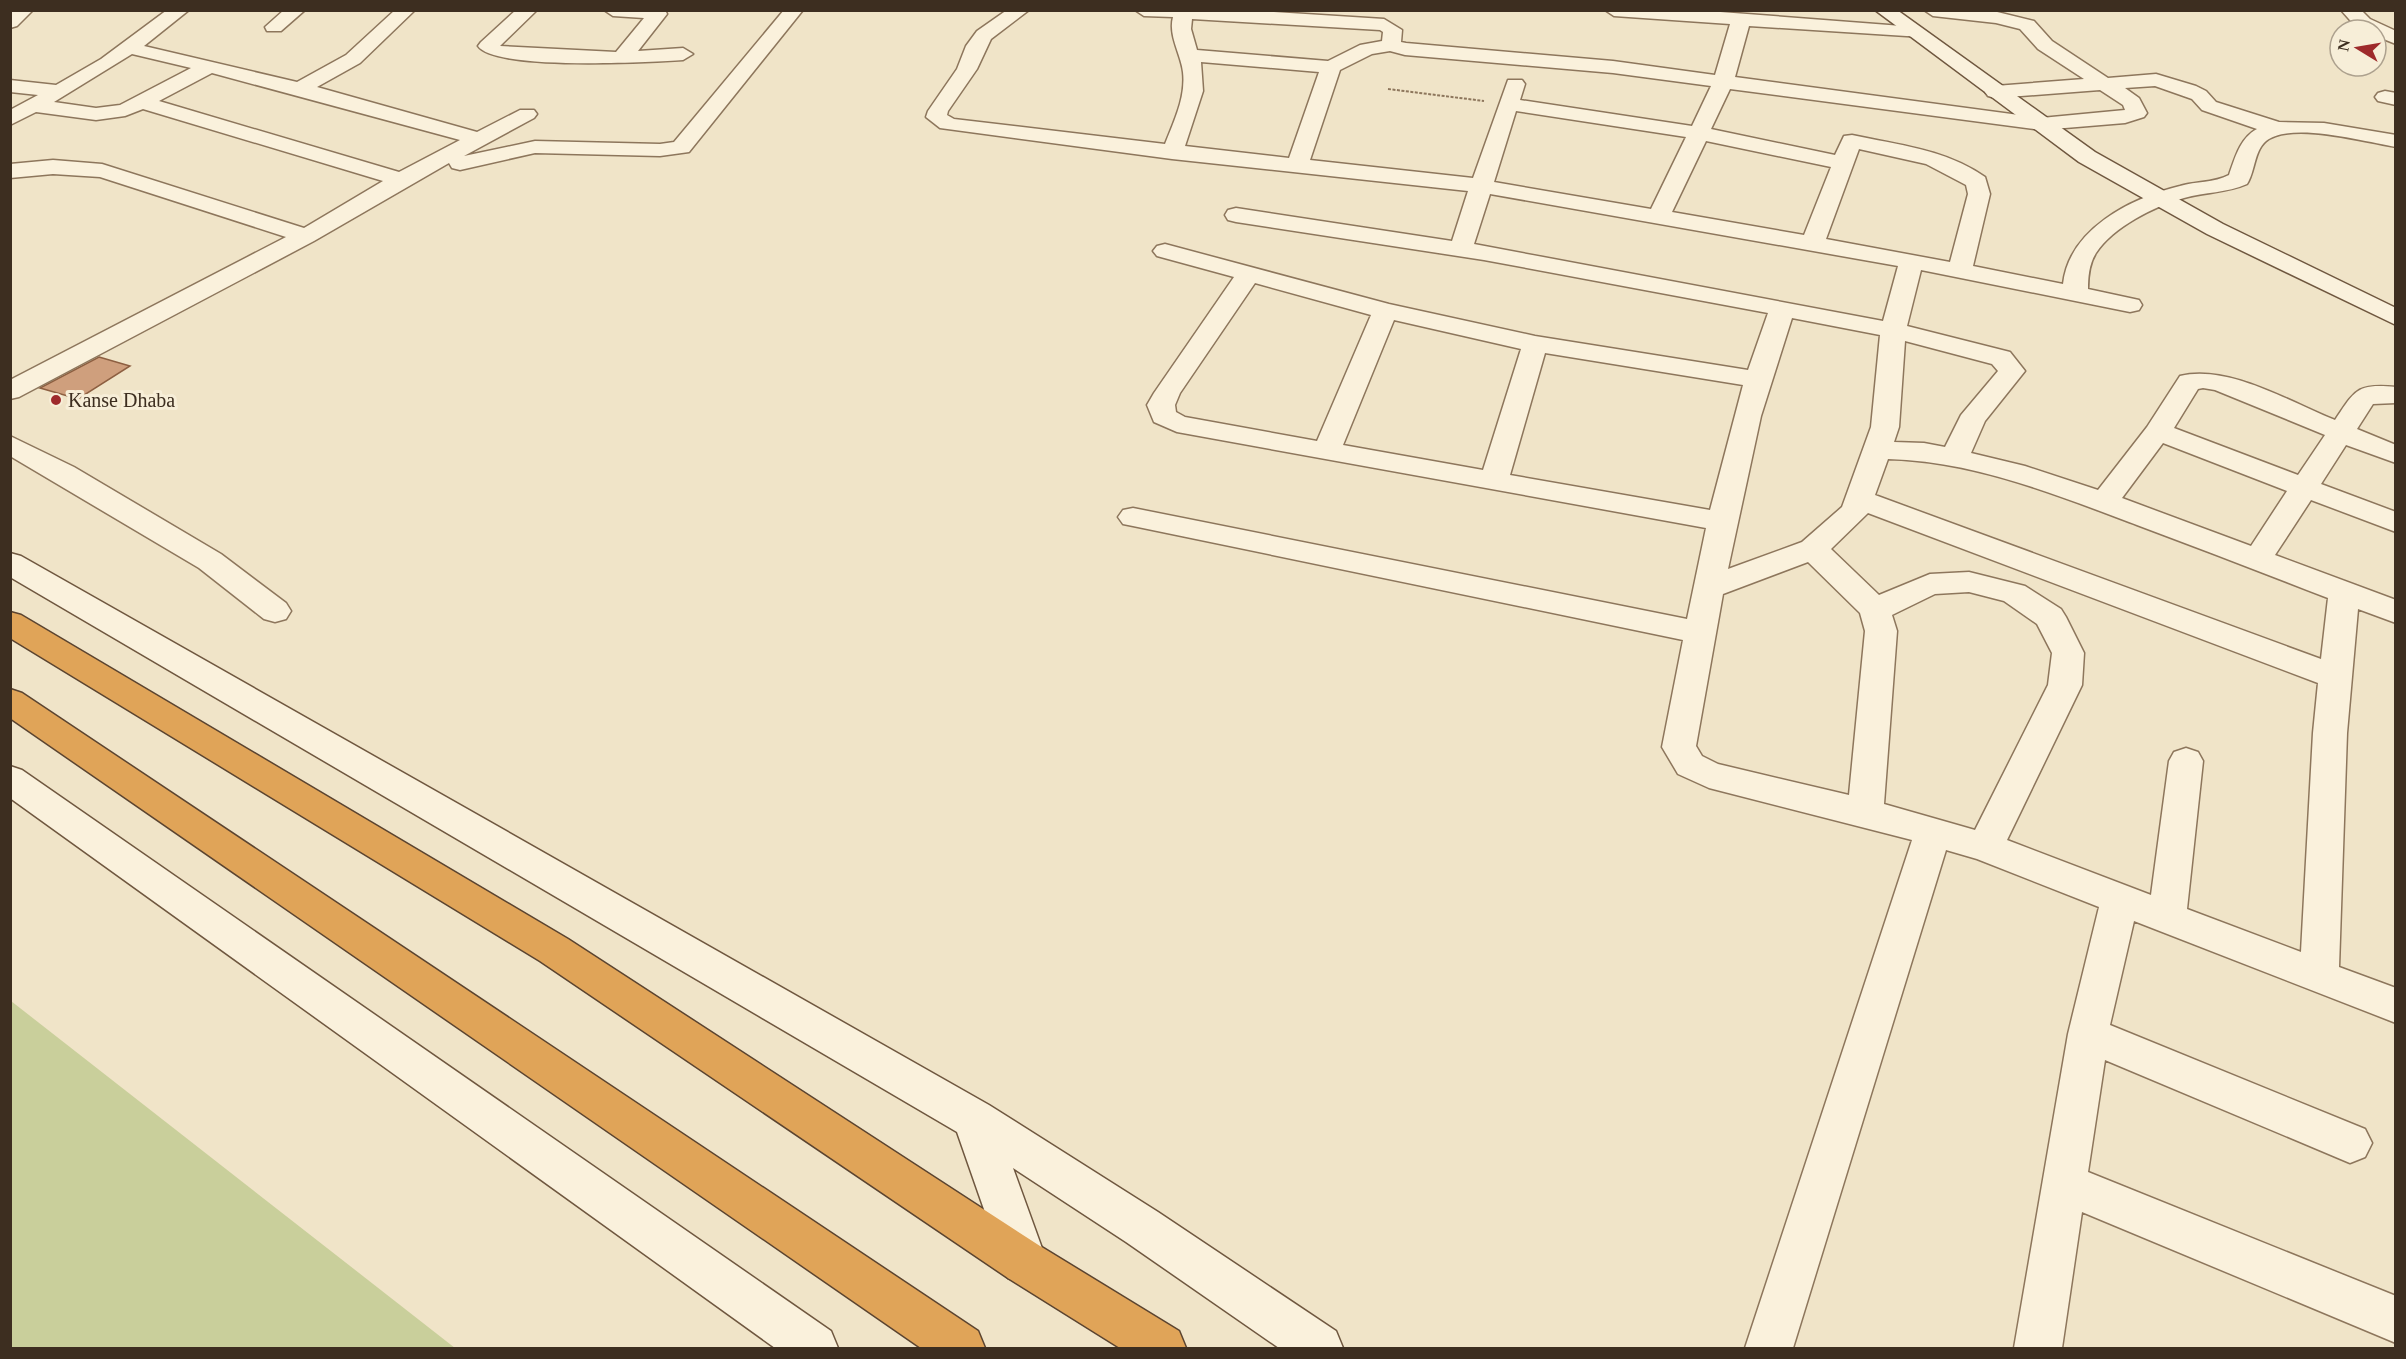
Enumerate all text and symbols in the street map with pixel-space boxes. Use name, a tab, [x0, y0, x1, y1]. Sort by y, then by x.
north arrow	[2328, 18, 2388, 78]
text: N	[2334, 38, 2353, 53]
place label: Kanse Dhaba	[68, 389, 175, 411]
marker: Kanse Dhaba	[49, 393, 63, 407]

